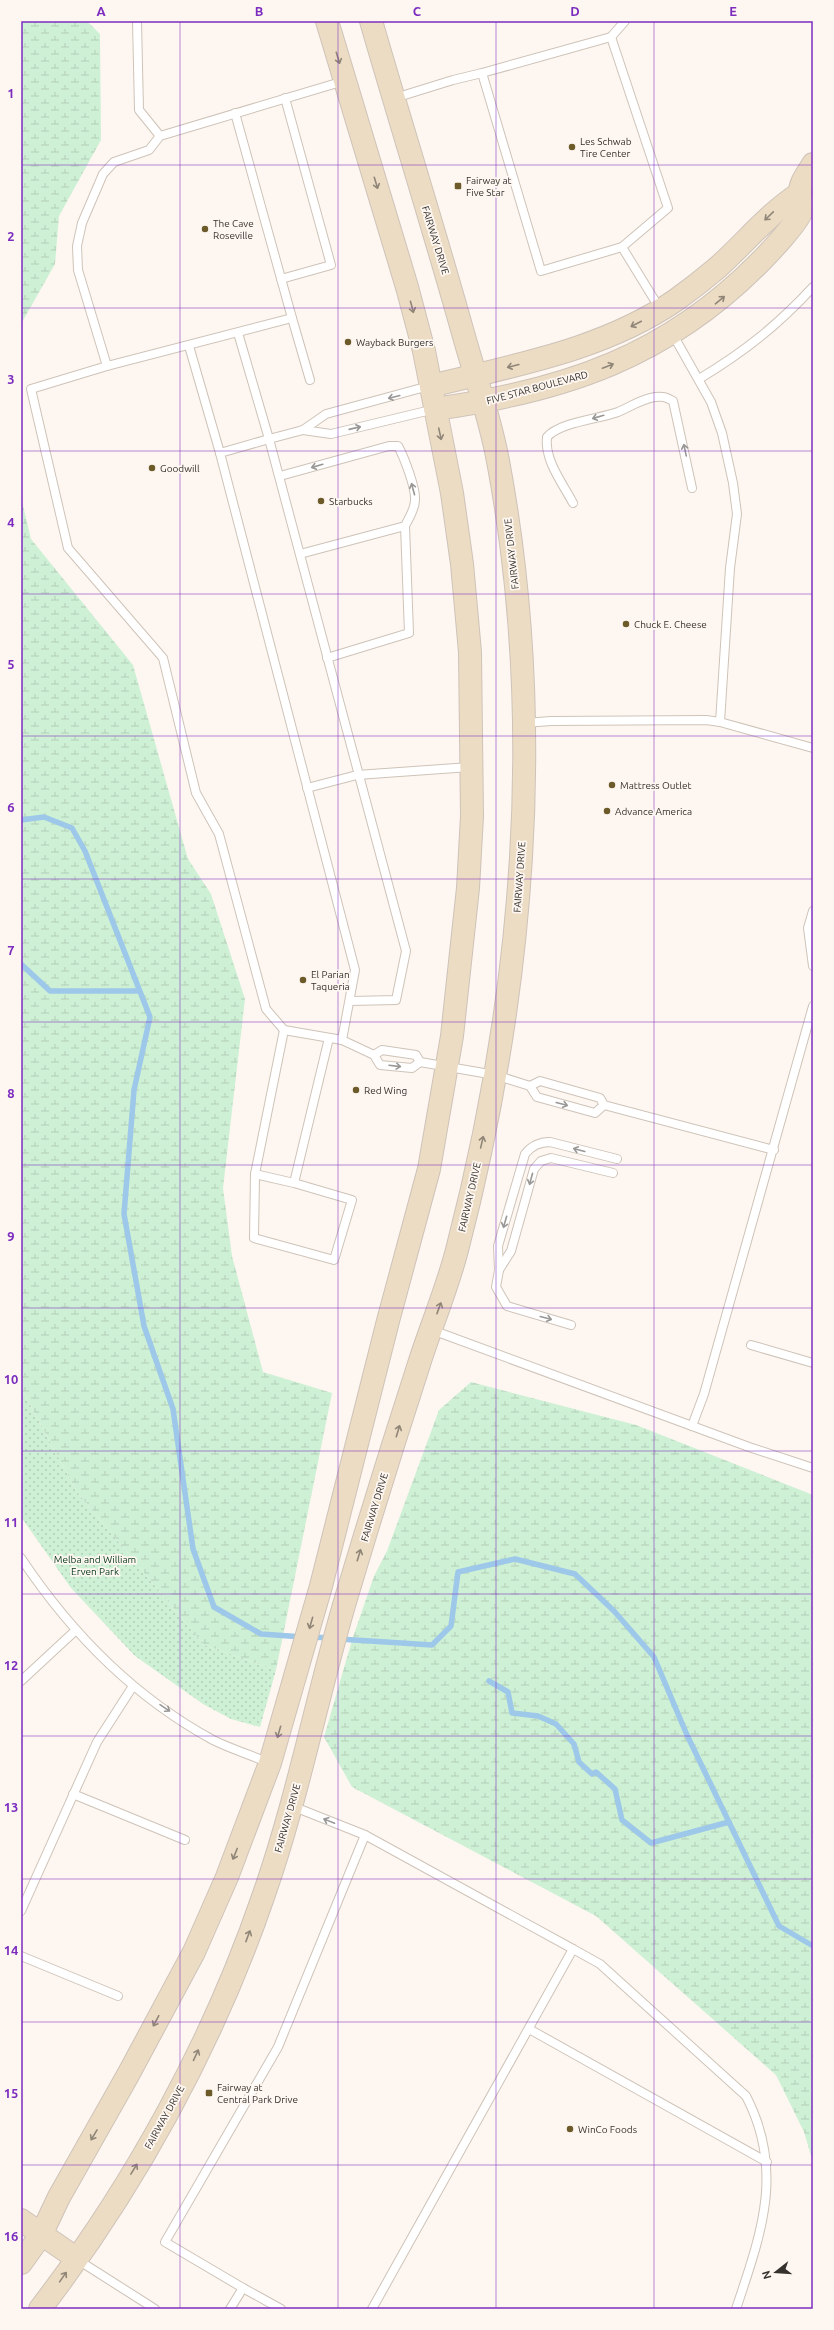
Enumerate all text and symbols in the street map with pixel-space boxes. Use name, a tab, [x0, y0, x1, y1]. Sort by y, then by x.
text: A	[96, 4, 106, 18]
text: B	[255, 4, 264, 18]
text: C	[413, 4, 422, 18]
text: D	[570, 4, 580, 18]
text: E	[729, 4, 737, 18]
one-way arrow	[335, 52, 342, 65]
text: 1	[7, 86, 15, 100]
place label: Les Schwab Tire Center	[580, 136, 632, 159]
marker: Les Schwab Tire Center	[567, 142, 577, 152]
place label: Fairway at Five Star	[466, 175, 512, 198]
one-way arrow	[373, 176, 380, 189]
marker: Fairway at Five Star	[453, 181, 463, 191]
street label: FAIRWAY DRIVE	[420, 205, 451, 276]
one-way arrow	[764, 211, 774, 221]
place label: The Cave Roseville	[213, 218, 254, 241]
marker: The Cave Roseville	[200, 224, 210, 234]
text: 2	[7, 229, 15, 243]
one-way arrow	[715, 296, 725, 305]
one-way arrow	[409, 301, 417, 314]
one-way arrow	[630, 320, 642, 328]
marker: Wayback Burgers	[343, 337, 353, 347]
place label: Wayback Burgers	[356, 337, 433, 348]
one-way arrow	[602, 362, 614, 369]
one-way arrow	[507, 363, 520, 371]
street label: FIVE STAR BOULEVARD	[485, 369, 589, 406]
text: 3	[7, 372, 15, 386]
one-way arrow	[387, 393, 400, 401]
one-way arrow	[592, 414, 605, 421]
one-way arrow	[349, 424, 362, 432]
one-way arrow	[437, 427, 445, 440]
one-way arrow	[680, 444, 688, 457]
marker: Goodwill	[147, 463, 157, 473]
place label: Goodwill	[160, 463, 200, 474]
one-way arrow	[311, 463, 324, 470]
one-way arrow	[408, 483, 416, 496]
marker: Starbucks	[316, 496, 326, 506]
place label: Starbucks	[329, 496, 373, 507]
text: 4	[7, 515, 15, 529]
street label: FAIRWAY DRIVE	[502, 518, 521, 590]
marker: Chuck E. Cheese	[621, 619, 631, 629]
place label: Chuck E. Cheese	[634, 619, 707, 630]
text: 5	[7, 657, 15, 671]
marker: Mattress Outlet	[607, 780, 617, 790]
place label: Mattress Outlet	[620, 780, 691, 791]
text: 6	[7, 800, 15, 814]
marker: Advance America	[602, 806, 612, 816]
place label: Advance America	[615, 806, 692, 817]
street label: FAIRWAY DRIVE	[512, 841, 527, 913]
text: 7	[7, 943, 15, 957]
place label: El Parian Taqueria	[311, 969, 350, 992]
marker: El Parian Taqueria	[298, 975, 308, 985]
one-way arrow	[388, 1063, 401, 1070]
marker: Red Wing	[351, 1085, 361, 1095]
place label: Red Wing	[364, 1085, 407, 1096]
text: 8	[7, 1086, 15, 1100]
one-way arrow	[555, 1100, 568, 1108]
one-way arrow	[479, 1136, 487, 1149]
one-way arrow	[573, 1146, 586, 1153]
street label: FAIRWAY DRIVE	[456, 1161, 483, 1233]
one-way arrow	[527, 1172, 534, 1185]
one-way arrow	[501, 1215, 508, 1228]
text: 9	[7, 1229, 15, 1243]
one-way arrow	[435, 1302, 443, 1314]
one-way arrow	[540, 1315, 553, 1322]
text: 10	[4, 1372, 18, 1386]
one-way arrow	[395, 1425, 402, 1438]
street label: FAIRWAY DRIVE	[359, 1471, 390, 1543]
text: 11	[4, 1515, 18, 1529]
one-way arrow	[356, 1549, 363, 1562]
park label: Melba and William Erven Park	[54, 1554, 136, 1577]
one-way arrow	[307, 1617, 314, 1630]
text: 12	[4, 1658, 18, 1672]
one-way arrow	[159, 1704, 170, 1712]
one-way arrow	[275, 1725, 282, 1738]
street label: FAIRWAY DRIVE	[272, 1782, 303, 1854]
text: 13	[4, 1800, 18, 1814]
one-way arrow	[323, 1816, 335, 1824]
one-way arrow	[231, 1848, 239, 1860]
one-way arrow	[245, 1930, 253, 1942]
text: 14	[4, 1943, 18, 1957]
one-way arrow	[152, 2015, 160, 2027]
one-way arrow	[193, 2049, 200, 2061]
place label: Fairway at Central Park Drive	[217, 2082, 298, 2105]
street label: FAIRWAY DRIVE	[142, 2083, 187, 2151]
text: 15	[4, 2086, 18, 2100]
marker: Fairway at Central Park Drive	[204, 2088, 214, 2098]
marker: WinCo Foods	[565, 2124, 575, 2134]
place label: WinCo Foods	[578, 2124, 637, 2135]
one-way arrow	[90, 2129, 98, 2141]
one-way arrow	[130, 2164, 138, 2175]
text: 16	[4, 2229, 18, 2243]
north arrow	[756, 2252, 796, 2292]
text: N	[759, 2269, 773, 2281]
one-way arrow	[59, 2272, 67, 2283]

